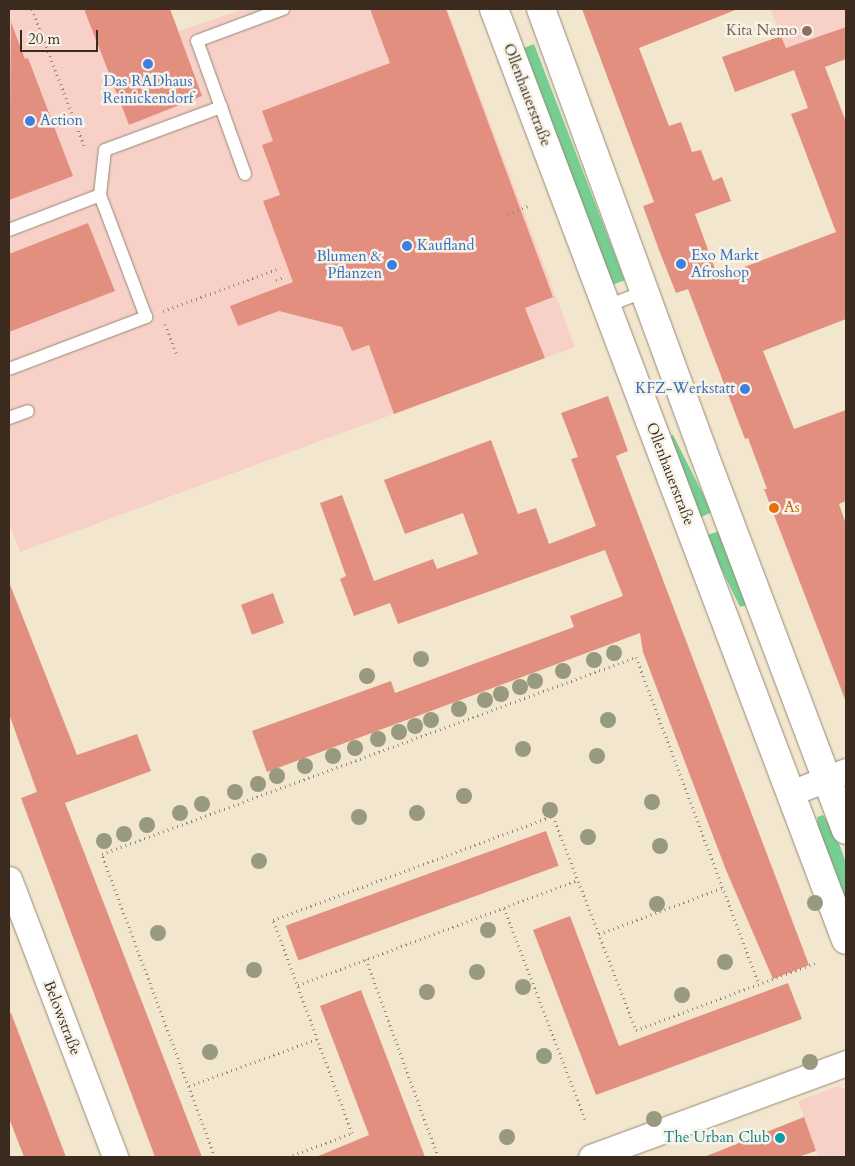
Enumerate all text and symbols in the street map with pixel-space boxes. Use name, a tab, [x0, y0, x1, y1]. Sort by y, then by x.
scale bar	[22, 20, 100, 52]
place label: Kita Nemo	[726, 22, 797, 40]
marker: Kita Nemo	[801, 25, 813, 37]
text: 20 m	[28, 29, 60, 49]
street label: Ollenhauerstraße	[499, 41, 555, 149]
marker: Das RADhaus Reinickendorf	[142, 58, 154, 70]
place label: Das RADhaus Reinickendorf	[103, 72, 193, 107]
place label: Action	[40, 112, 83, 130]
marker: Action	[24, 115, 36, 127]
place label: Kaufland	[417, 237, 474, 255]
marker: Kaufland	[401, 240, 413, 252]
place label: Exo Markt Afroshop	[691, 246, 759, 281]
place label: Blumen & Pflanzen	[317, 247, 382, 282]
marker: Exo Markt Afroshop	[675, 258, 687, 270]
marker: Blumen & Pflanzen	[386, 259, 398, 271]
place label: KFZ-Werkstatt	[635, 380, 735, 398]
marker: KFZ-Werkstatt	[739, 383, 751, 395]
street label: Ollenhauerstraße	[642, 420, 698, 528]
place label: As	[784, 499, 800, 517]
marker: As	[768, 502, 780, 514]
street label: Belowstraße	[40, 978, 84, 1058]
place label: The Urban Club	[664, 1129, 770, 1147]
marker: The Urban Club	[774, 1132, 786, 1144]

